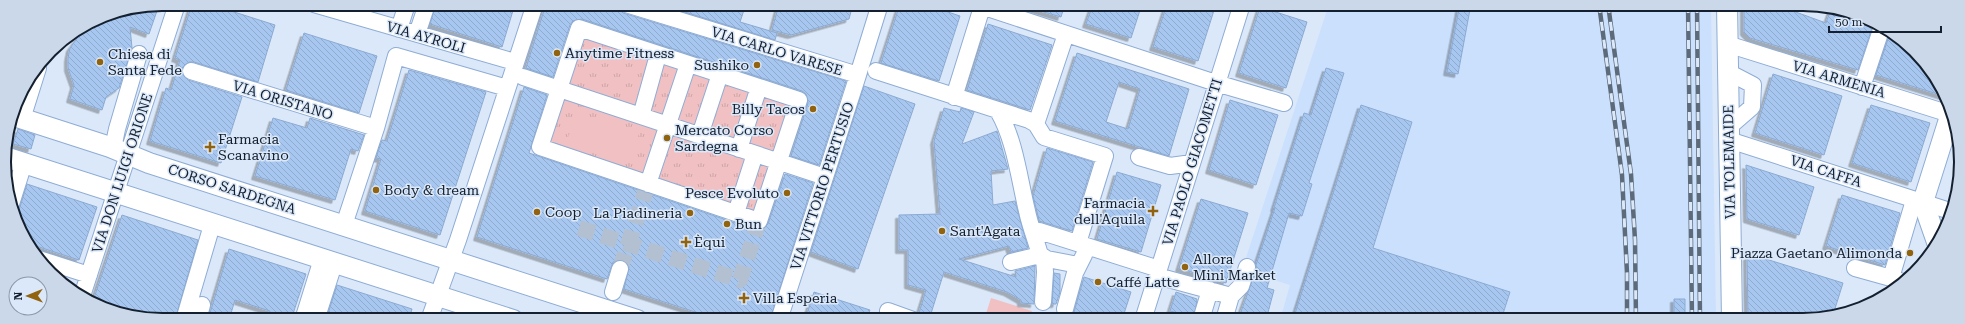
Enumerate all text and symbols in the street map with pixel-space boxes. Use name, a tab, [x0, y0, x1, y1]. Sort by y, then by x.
scale bar	[1829, 8, 1941, 34]
text: 50 m	[1835, 15, 1862, 29]
street label: VIA AYROLI	[385, 18, 467, 56]
street label: VIA CARLO VARESE	[709, 23, 845, 79]
place label: Anytime Fitness	[565, 45, 674, 61]
place label: Chiesa di Santa Fede	[108, 46, 182, 78]
marker: Anytime Fitness	[552, 48, 562, 58]
marker: Chiesa di Santa Fede	[95, 57, 105, 67]
place label: Sushiko	[694, 57, 749, 73]
street label: VIA ARMENIA	[1791, 57, 1888, 101]
marker: Sushiko	[752, 60, 762, 70]
street label: VIA ORISTANO	[231, 77, 335, 123]
street label: VIA PAOLO GIACOMETTI	[1159, 77, 1225, 247]
street label: VIA DON LUIGI ORIONE	[89, 91, 155, 255]
street label: VIA VITTORIO PERTUSIO	[787, 100, 857, 272]
place label: Billy Tacos	[732, 101, 805, 117]
marker: Billy Tacos	[808, 104, 818, 114]
street label: VIA TOLEMAIDE	[1720, 105, 1738, 219]
place label: Mercato Corso Sardegna	[675, 122, 774, 154]
place label: Farmacia Scanavino	[218, 131, 289, 163]
marker: Mercato Corso Sardegna	[662, 133, 672, 143]
marker: Farmacia Scanavino	[205, 142, 215, 152]
street label: VIA CAFFA	[1788, 152, 1864, 190]
street label: CORSO SARDEGNA	[166, 161, 298, 217]
place label: Body & dream	[384, 182, 480, 198]
marker: Body & dream	[371, 185, 381, 195]
place label: Pesce Evoluto	[685, 185, 779, 201]
marker: Pesce Evoluto	[782, 188, 792, 198]
place label: Farmacia dell'Aquila	[1074, 195, 1145, 227]
place label: Coop	[545, 204, 581, 220]
place label: La Piadineria	[593, 205, 682, 221]
marker: Farmacia dell'Aquila	[1148, 206, 1158, 216]
marker: Coop	[532, 207, 542, 217]
marker: La Piadineria	[685, 208, 695, 218]
place label: Bun	[735, 216, 762, 232]
marker: Bun	[722, 219, 732, 229]
place label: Sant'Agata	[950, 223, 1021, 239]
marker: Sant'Agata	[937, 226, 947, 236]
place label: Èqui	[694, 234, 726, 250]
marker: Èqui	[681, 237, 691, 247]
place label: Piazza Gaetano Alimonda	[1731, 245, 1902, 261]
marker: Piazza Gaetano Alimonda	[1905, 248, 1915, 258]
place label: Allora Mini Market	[1193, 251, 1276, 283]
marker: Allora Mini Market	[1180, 262, 1190, 272]
place label: Caffé Latte	[1106, 274, 1180, 290]
north arrow	[8, 276, 48, 316]
marker: Caffé Latte	[1093, 277, 1103, 287]
place label: Villa Esperia	[753, 290, 838, 306]
text: N	[12, 291, 25, 301]
marker: Villa Esperia	[738, 292, 750, 304]

